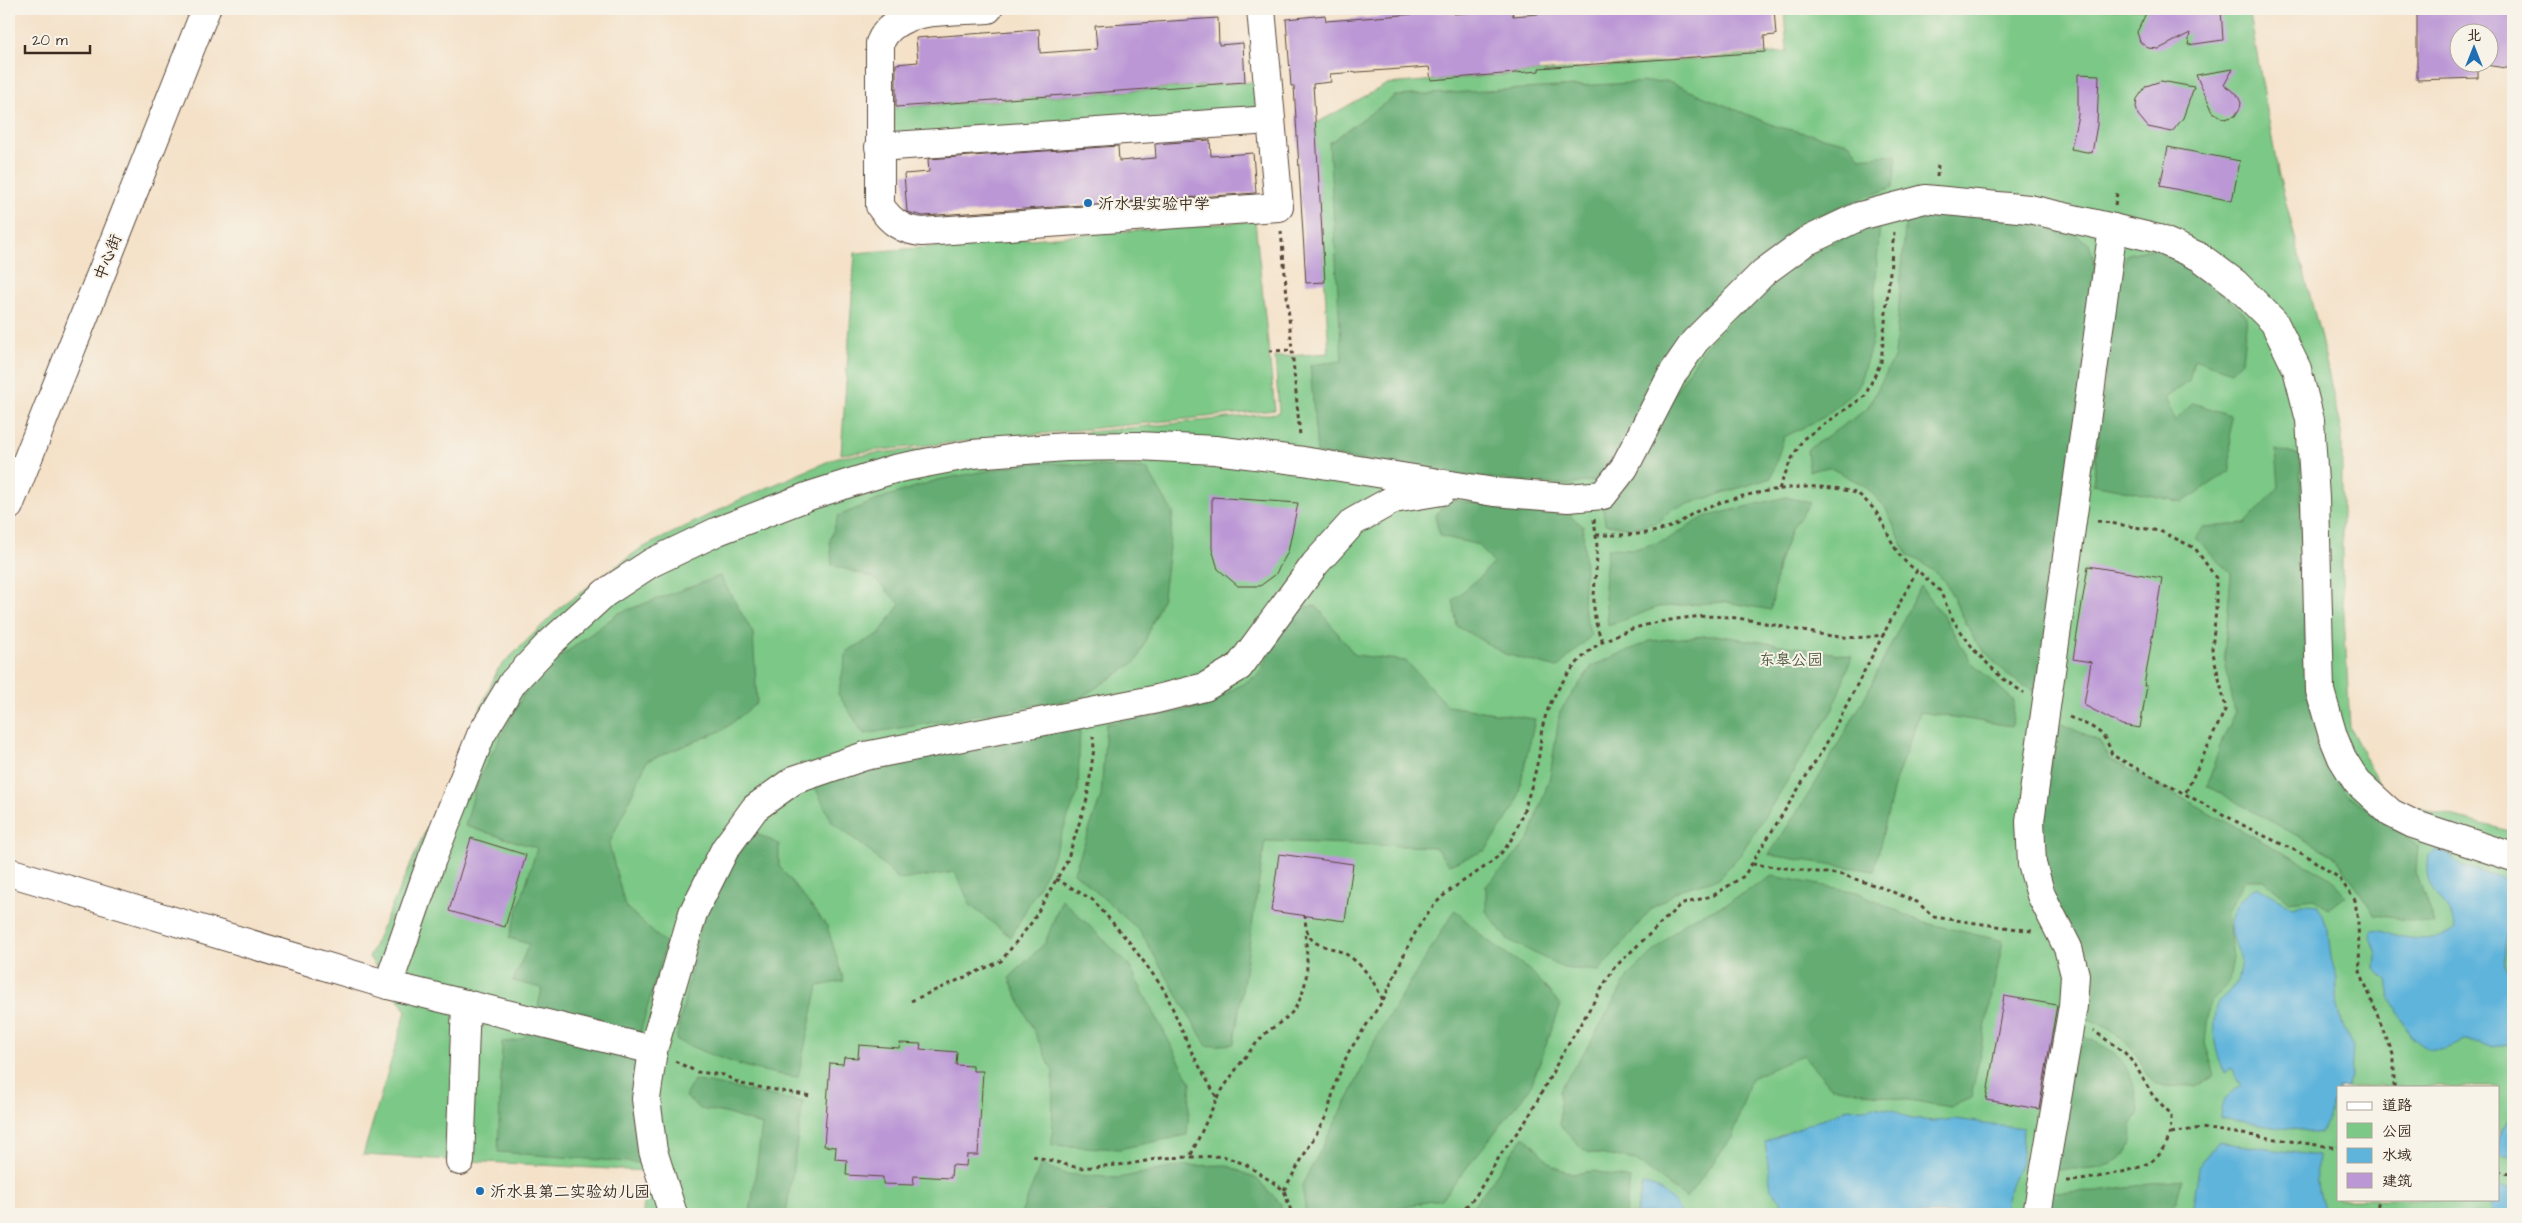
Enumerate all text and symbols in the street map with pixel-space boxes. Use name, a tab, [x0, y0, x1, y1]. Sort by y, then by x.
scale bar	[25, 22, 90, 54]
north arrow	[2450, 22, 2500, 72]
text: 北	[2467, 26, 2481, 46]
text: 20 m	[32, 30, 68, 51]
place label: 沂水县实验中学	[1098, 193, 1210, 215]
marker: 沂水县实验中学	[1082, 197, 1094, 209]
street label: 中心街	[89, 231, 127, 284]
park label: 东皋公园	[1759, 649, 1823, 671]
legend	[2337, 1086, 2500, 1200]
text: 道路	[2382, 1095, 2412, 1116]
text: 公园	[2382, 1121, 2412, 1142]
text: 水域	[2382, 1145, 2412, 1166]
text: 建筑	[2382, 1171, 2412, 1192]
place label: 沂水县第二实验幼儿园	[490, 1181, 650, 1203]
marker: 沂水县第二实验幼儿园	[474, 1185, 486, 1197]

